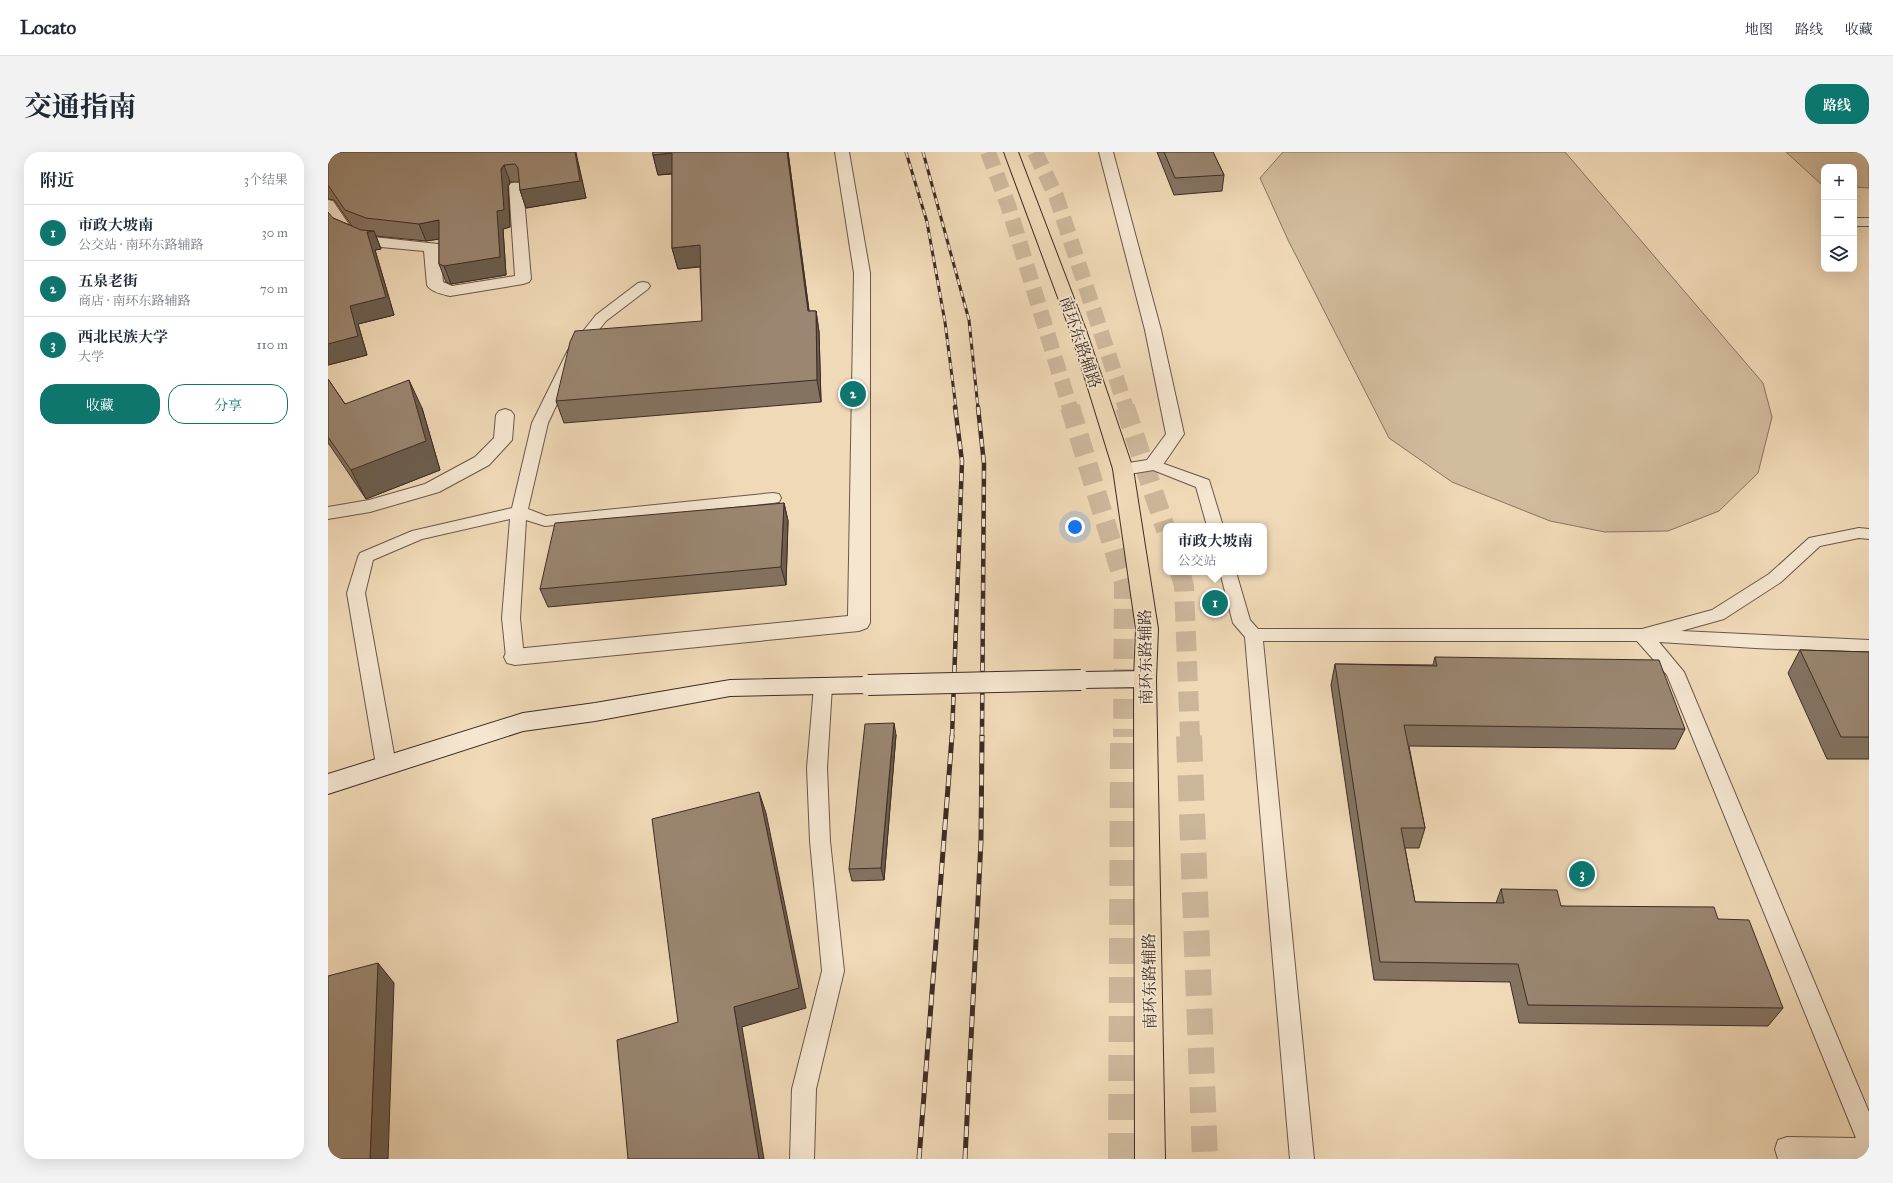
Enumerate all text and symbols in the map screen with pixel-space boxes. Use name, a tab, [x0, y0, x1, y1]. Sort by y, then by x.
text: Locato	[20, 16, 76, 39]
text: 地图	[1745, 21, 1773, 38]
text: 路线	[1795, 21, 1823, 38]
text: 收藏	[1845, 21, 1873, 38]
button: 路线	[1805, 84, 1869, 124]
text: 交通指南	[24, 89, 136, 124]
map controls	[1821, 164, 1857, 272]
button: +	[1821, 164, 1857, 200]
text: 附近	[40, 170, 74, 191]
text: 3个结果	[244, 172, 288, 188]
button: −	[1821, 200, 1857, 236]
text: 市政大坡南	[78, 216, 153, 234]
text: 1	[50, 225, 56, 241]
text: 30 m	[262, 225, 288, 241]
button: layers	[1821, 236, 1857, 272]
text: 公交站 · 南环东路辅路	[78, 237, 203, 253]
text: 五泉老街	[78, 272, 138, 290]
text: 2	[50, 281, 56, 297]
text: 70 m	[260, 281, 288, 297]
text: 商店 · 南环东路辅路	[78, 293, 190, 309]
street label: 南环东路辅路	[1056, 294, 1105, 391]
text: 西北民族大学	[78, 328, 168, 346]
text: 3	[50, 337, 56, 353]
text: 110 m	[256, 337, 288, 353]
text: 大学	[78, 349, 104, 365]
pin: 2	[840, 379, 866, 409]
button: 收藏	[40, 384, 160, 424]
button: 分享	[168, 384, 288, 424]
your location	[1065, 517, 1085, 537]
popup	[1163, 523, 1267, 575]
text: 市政大坡南	[1177, 532, 1253, 550]
text: 公交站	[1177, 553, 1217, 569]
pin: 1	[1202, 588, 1228, 618]
street label: 南环东路辅路	[1135, 609, 1156, 705]
pin: 3	[1569, 859, 1595, 889]
street label: 南环东路辅路	[1139, 933, 1160, 1029]

